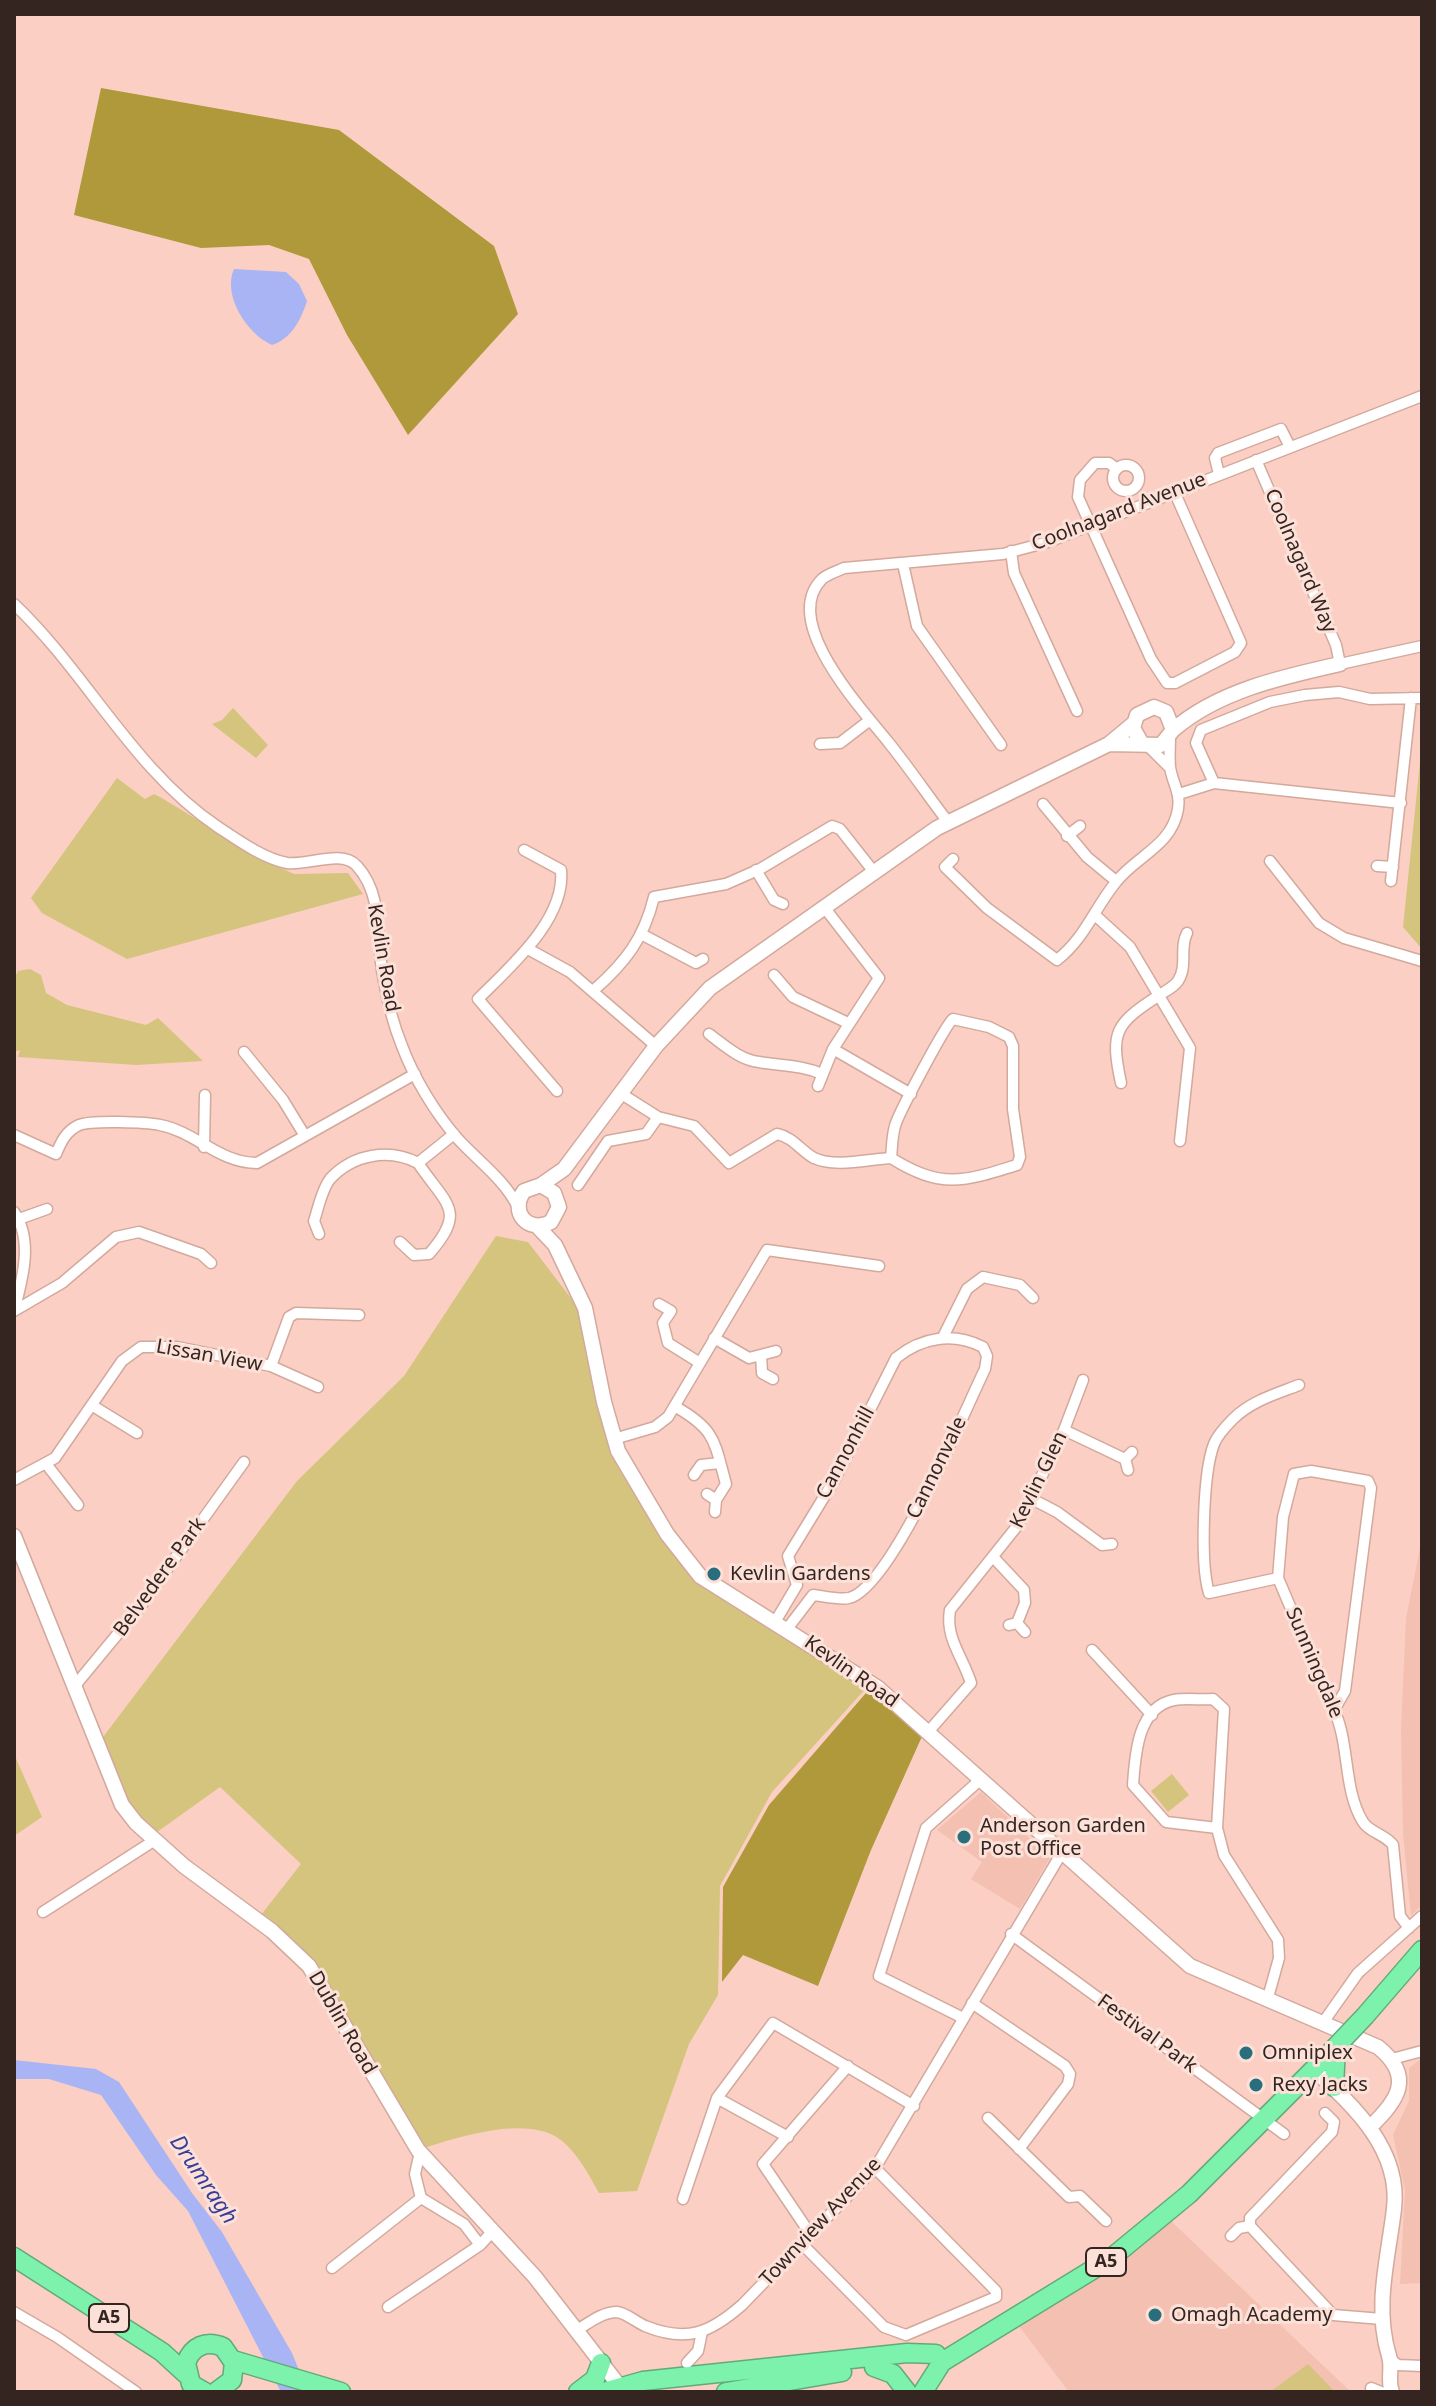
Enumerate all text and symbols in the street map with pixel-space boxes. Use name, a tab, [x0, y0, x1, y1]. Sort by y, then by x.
street label: Coolnagard Avenue	[1028, 468, 1210, 556]
street label: Coolnagard Way	[1259, 485, 1341, 637]
street label: Kevlin Road	[362, 902, 404, 1014]
street label: Lissan View	[154, 1335, 264, 1377]
street label: Cannonhill	[812, 1403, 880, 1503]
street label: Cannonvale	[902, 1413, 972, 1523]
street label: Kevlin Glen	[1005, 1428, 1073, 1532]
street label: Belvedere Park	[109, 1513, 211, 1641]
place label: Kevlin Gardens	[730, 1562, 870, 1586]
marker: Kevlin Gardens	[705, 1565, 723, 1583]
street label: Sunningdale	[1280, 1604, 1348, 1722]
street label: Kevlin Road	[799, 1631, 903, 1713]
place label: Anderson Garden Post Office	[980, 1814, 1146, 1861]
marker: Anderson Garden Post Office	[955, 1828, 973, 1846]
street label: Dublin Road	[303, 1967, 381, 2079]
street label: Festival Park	[1092, 1990, 1202, 2078]
place label: Omniplex	[1262, 2041, 1353, 2065]
marker: Omniplex	[1237, 2044, 1255, 2062]
place label: Rexy Jacks	[1272, 2073, 1368, 2097]
marker: Rexy Jacks	[1247, 2076, 1265, 2094]
water label: Drumragh	[164, 2130, 242, 2230]
street label: Townview Avenue	[755, 2153, 887, 2291]
road number: A5	[1086, 2248, 1126, 2276]
place label: Omagh Academy	[1171, 2303, 1332, 2327]
road number: A5	[89, 2304, 129, 2332]
marker: Omagh Academy	[1146, 2306, 1164, 2324]

